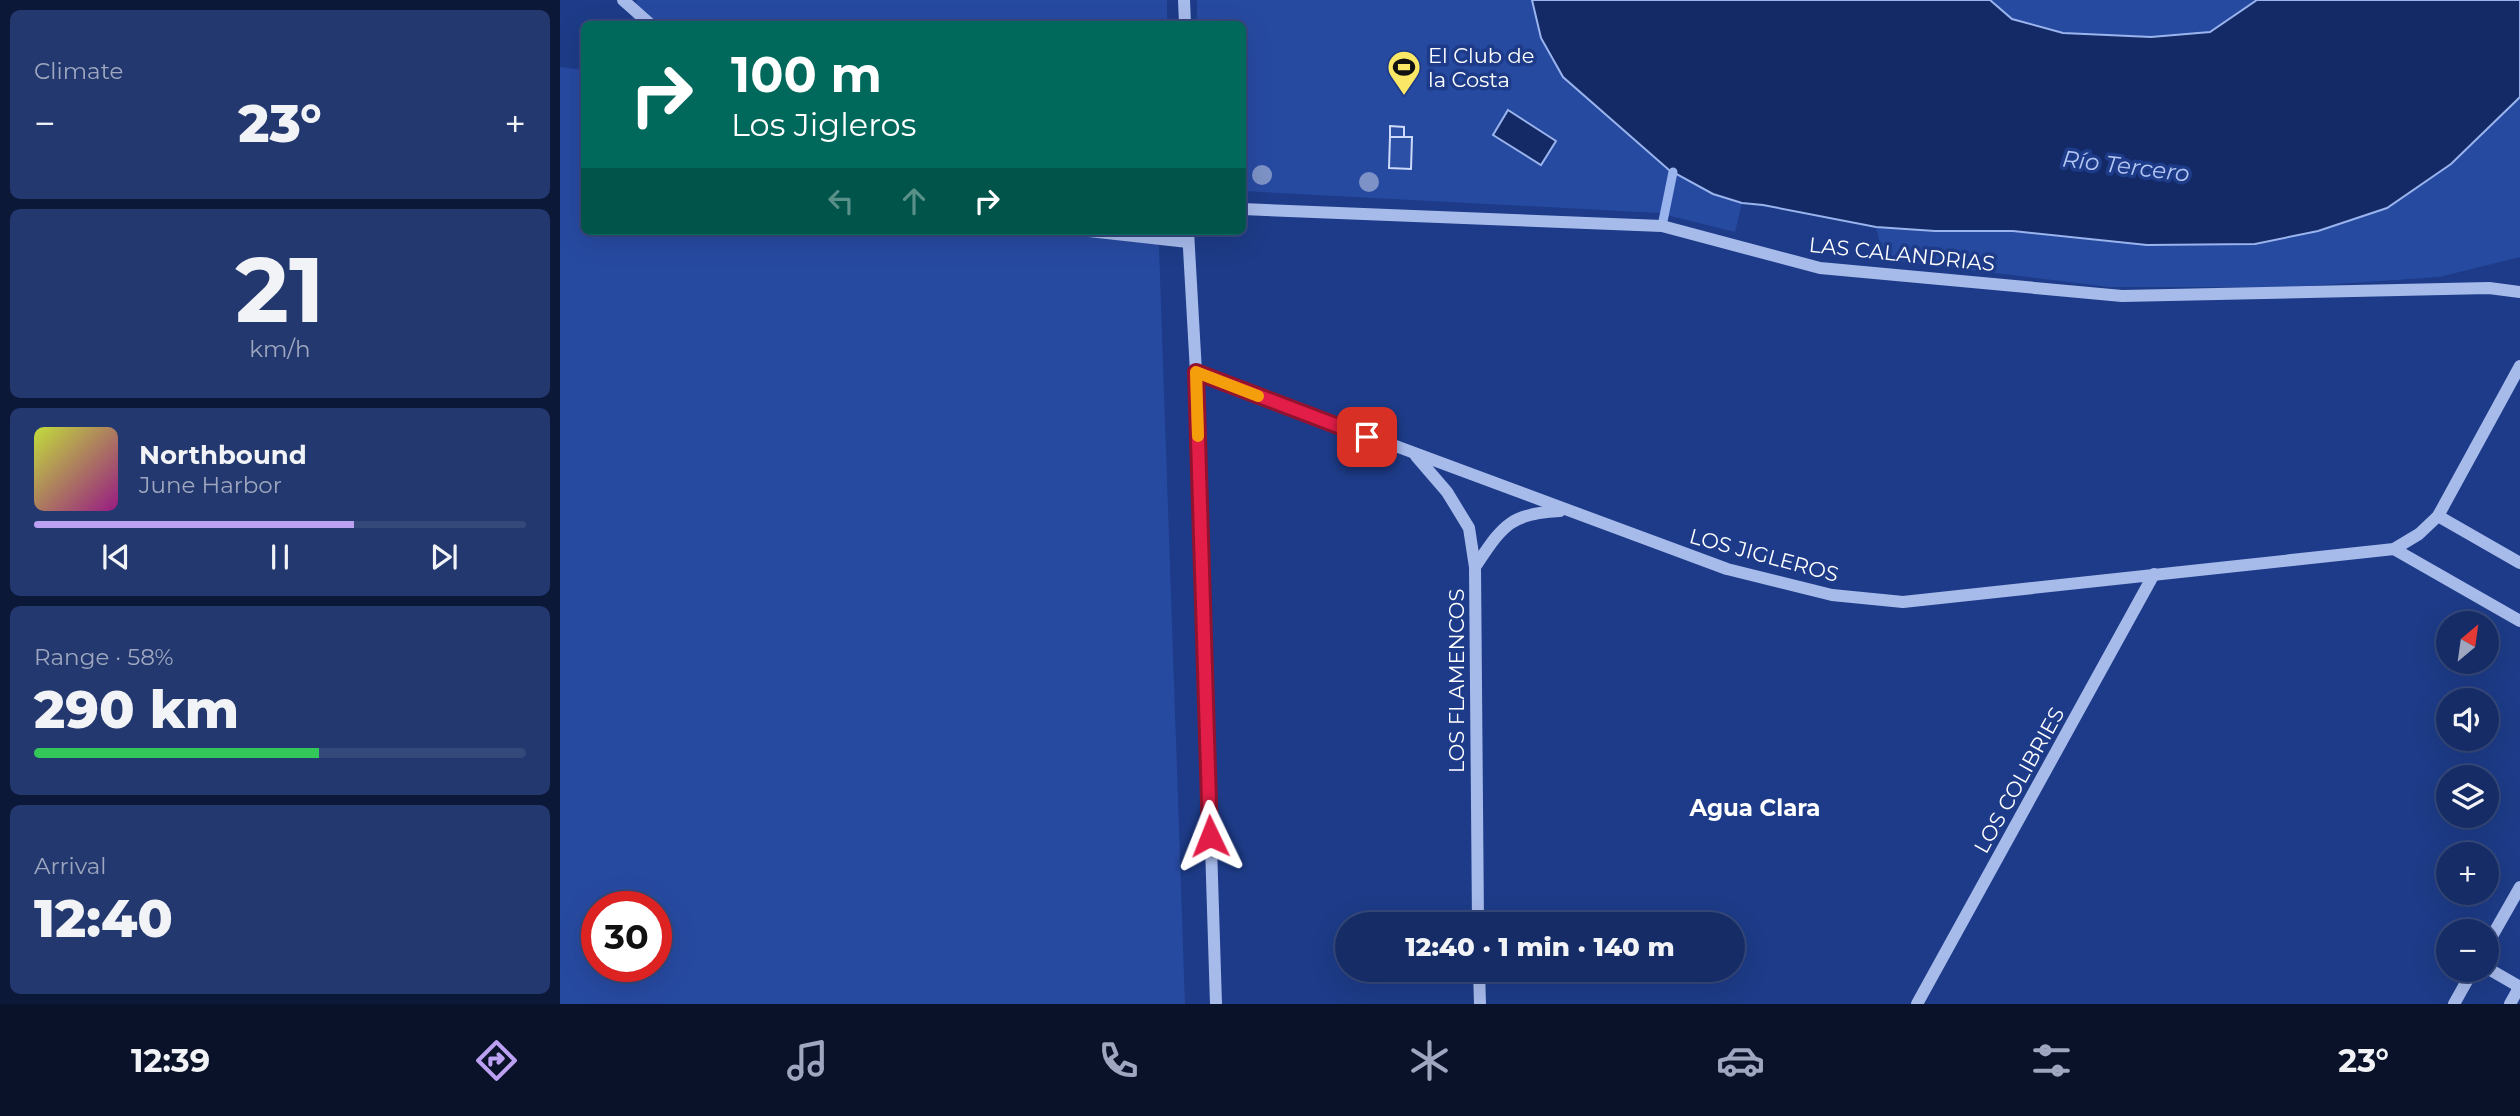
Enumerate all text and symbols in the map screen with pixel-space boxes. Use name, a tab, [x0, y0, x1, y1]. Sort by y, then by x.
place label: El Club de la Costa	[1428, 43, 1535, 92]
text: 100 m	[731, 45, 882, 104]
sports icon: El Club de la Costa	[1385, 48, 1423, 97]
icon: right	[616, 49, 707, 140]
text: Climate	[34, 57, 123, 85]
text: 23°	[238, 92, 322, 155]
text: −	[34, 100, 56, 147]
text: +	[504, 100, 526, 147]
text: Los Jigleros	[731, 105, 916, 144]
water label: Río Tercero	[2061, 144, 2191, 188]
icon: left	[822, 182, 860, 220]
icon: ahead	[895, 182, 933, 220]
icon: right	[968, 182, 1006, 220]
street label: LAS CALANDRIAS	[1808, 232, 1996, 276]
text: 21	[235, 234, 325, 345]
text: km/h	[249, 335, 311, 363]
pin	[1337, 407, 1397, 467]
icon: arrive	[1348, 418, 1386, 456]
text: Northbound	[139, 439, 307, 471]
text: June Harbor	[139, 471, 282, 499]
street label: LOS JIGLEROS	[1687, 523, 1841, 587]
icon: previous	[97, 538, 135, 576]
icon: pause	[261, 538, 299, 576]
icon: next	[425, 538, 463, 576]
street label: LOS FLAMENCOS	[1444, 589, 1469, 773]
north arrow	[2436, 611, 2499, 674]
map controls	[2436, 611, 2499, 982]
text: Range · 58%	[34, 643, 174, 671]
text: 290 km	[34, 678, 239, 741]
button: sound	[2436, 688, 2499, 751]
street label: LOS COLIBRIES	[1969, 703, 2069, 857]
button: layers	[2436, 765, 2499, 828]
district label: Agua Clara	[1688, 794, 1821, 822]
position arrow	[1173, 799, 1247, 873]
button: +	[2436, 842, 2499, 905]
text: Arrival	[34, 852, 107, 880]
text: 12:40	[34, 887, 173, 950]
speed limit sign: 30	[581, 891, 672, 982]
button: −	[2436, 919, 2499, 982]
text: 12:40 · 1 min · 140 m	[1405, 931, 1675, 963]
icon: directions	[472, 1036, 521, 1085]
icon: music	[783, 1036, 832, 1085]
icon: phone	[1094, 1036, 1143, 1085]
icon: climate	[1405, 1036, 1454, 1085]
icon: car	[1716, 1036, 1765, 1085]
icon: filters	[2027, 1036, 2076, 1085]
text: 12:39	[131, 1041, 210, 1080]
text: 23°	[2338, 1041, 2389, 1080]

